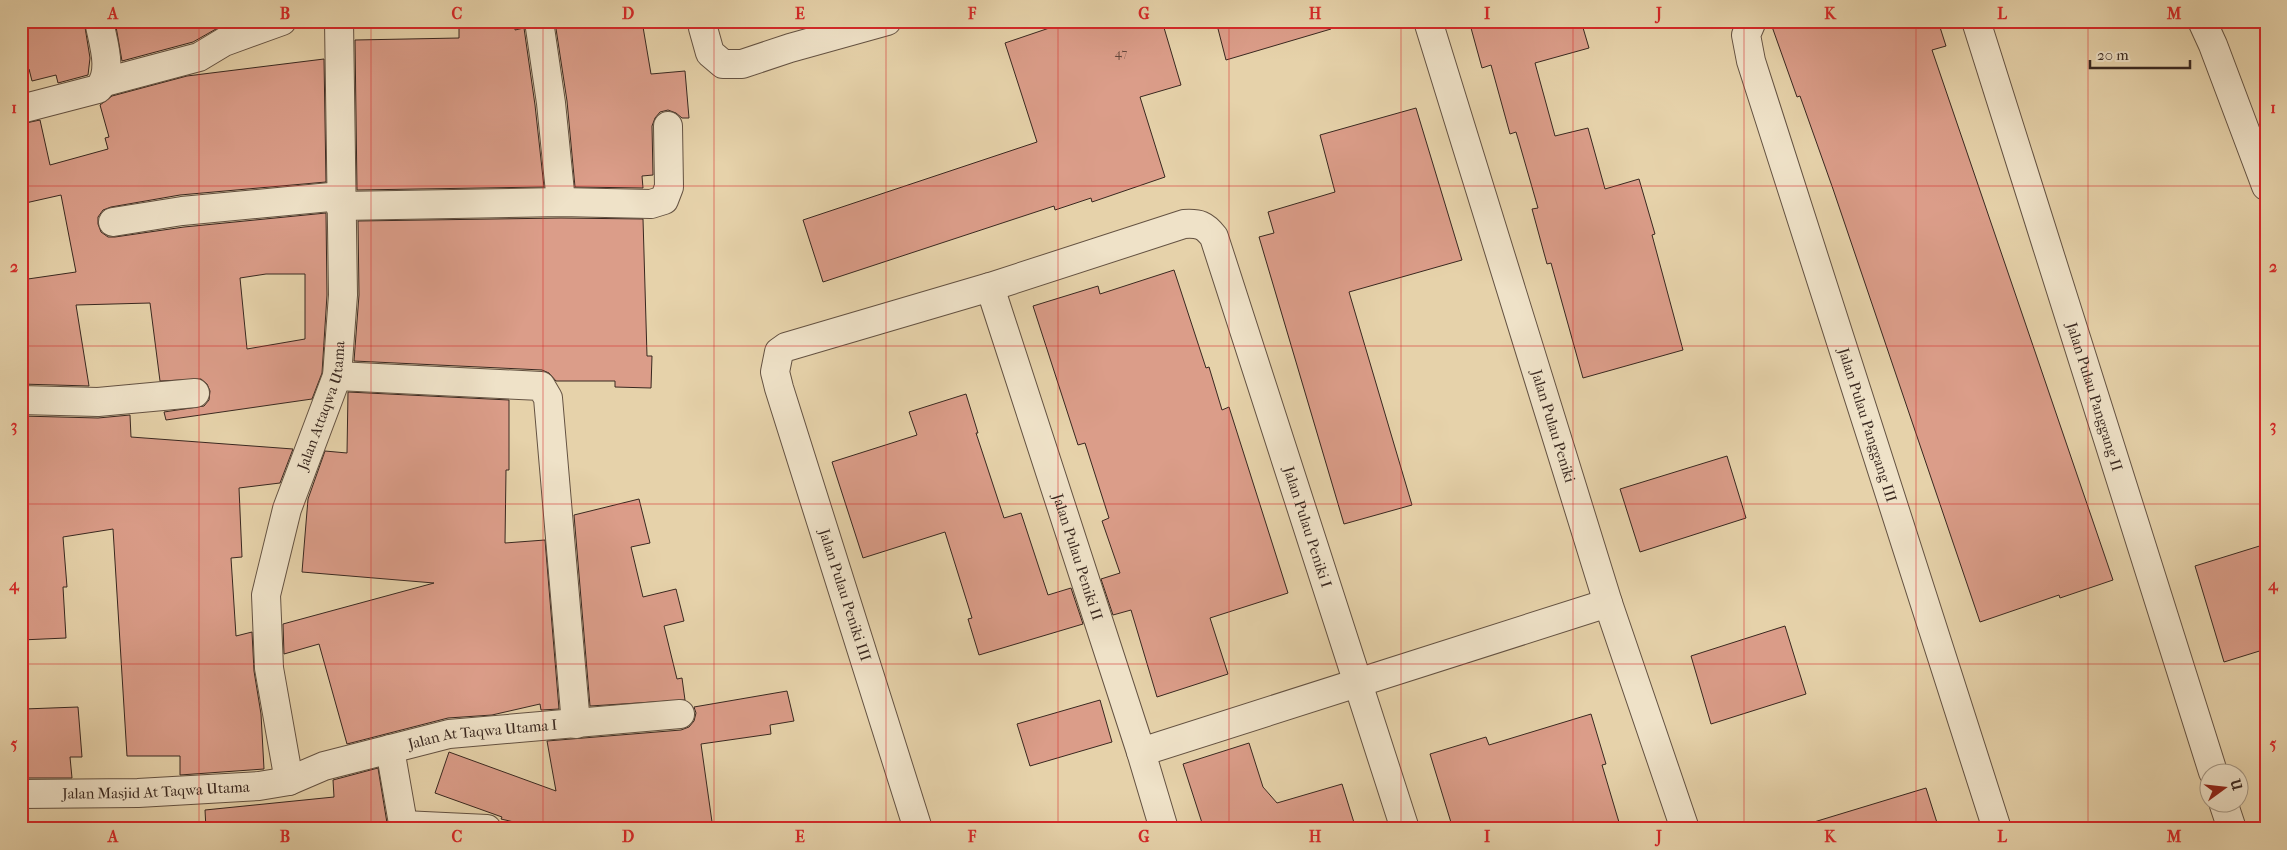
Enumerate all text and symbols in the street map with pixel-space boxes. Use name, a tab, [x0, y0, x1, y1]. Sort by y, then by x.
text: A	[107, 4, 119, 23]
text: B	[280, 4, 290, 23]
text: C	[452, 4, 463, 23]
text: D	[622, 4, 634, 23]
text: E	[795, 4, 805, 23]
text: F	[967, 4, 977, 23]
text: G	[1138, 4, 1150, 23]
text: H	[1309, 4, 1322, 23]
text: I	[1484, 4, 1491, 23]
text: J	[1654, 4, 1662, 24]
text: K	[1824, 4, 1837, 23]
text: L	[1997, 4, 2007, 23]
text: M	[2166, 4, 2182, 23]
scale bar	[2090, 38, 2190, 70]
house number: 47	[1115, 46, 1127, 60]
text: 20 m	[2097, 46, 2129, 64]
text: 1	[11, 98, 17, 117]
text: 1	[2270, 98, 2276, 117]
text: 2	[10, 257, 18, 276]
text: 2	[2269, 257, 2277, 276]
street label: Jalan Pulau Panggang II	[2062, 319, 2126, 473]
street label: Jalan Attaqwa Utama	[293, 339, 349, 474]
street label: Jalan Pulau Panggang III	[1834, 345, 1901, 504]
street label: Jalan Pulau Peniki	[1527, 367, 1579, 485]
text: 3	[11, 416, 17, 436]
text: 3	[2270, 416, 2276, 436]
street label: Jalan Pulau Peniki I	[1279, 463, 1336, 590]
street label: Jalan Pulau Peniki II	[1048, 491, 1107, 623]
street label: Jalan Pulau Peniki III	[815, 526, 875, 663]
text: 4	[8, 575, 20, 595]
text: 4	[2267, 575, 2279, 595]
street label: Jalan At Taqwa Utama I	[405, 716, 558, 753]
text: 5	[11, 734, 18, 753]
text: 5	[2270, 734, 2277, 753]
north arrow	[2200, 762, 2250, 812]
text: U	[2226, 776, 2246, 792]
street label: Jalan Masjid At Taqwa Utama	[61, 778, 251, 803]
text: A	[107, 827, 119, 846]
text: B	[280, 827, 290, 846]
text: C	[452, 827, 463, 846]
text: D	[622, 827, 634, 846]
text: E	[795, 827, 805, 846]
text: F	[967, 827, 977, 846]
text: G	[1138, 827, 1150, 846]
text: H	[1309, 827, 1322, 846]
text: I	[1484, 827, 1491, 846]
text: J	[1654, 827, 1662, 847]
text: K	[1824, 827, 1837, 846]
text: L	[1997, 827, 2007, 846]
text: M	[2166, 827, 2182, 846]

